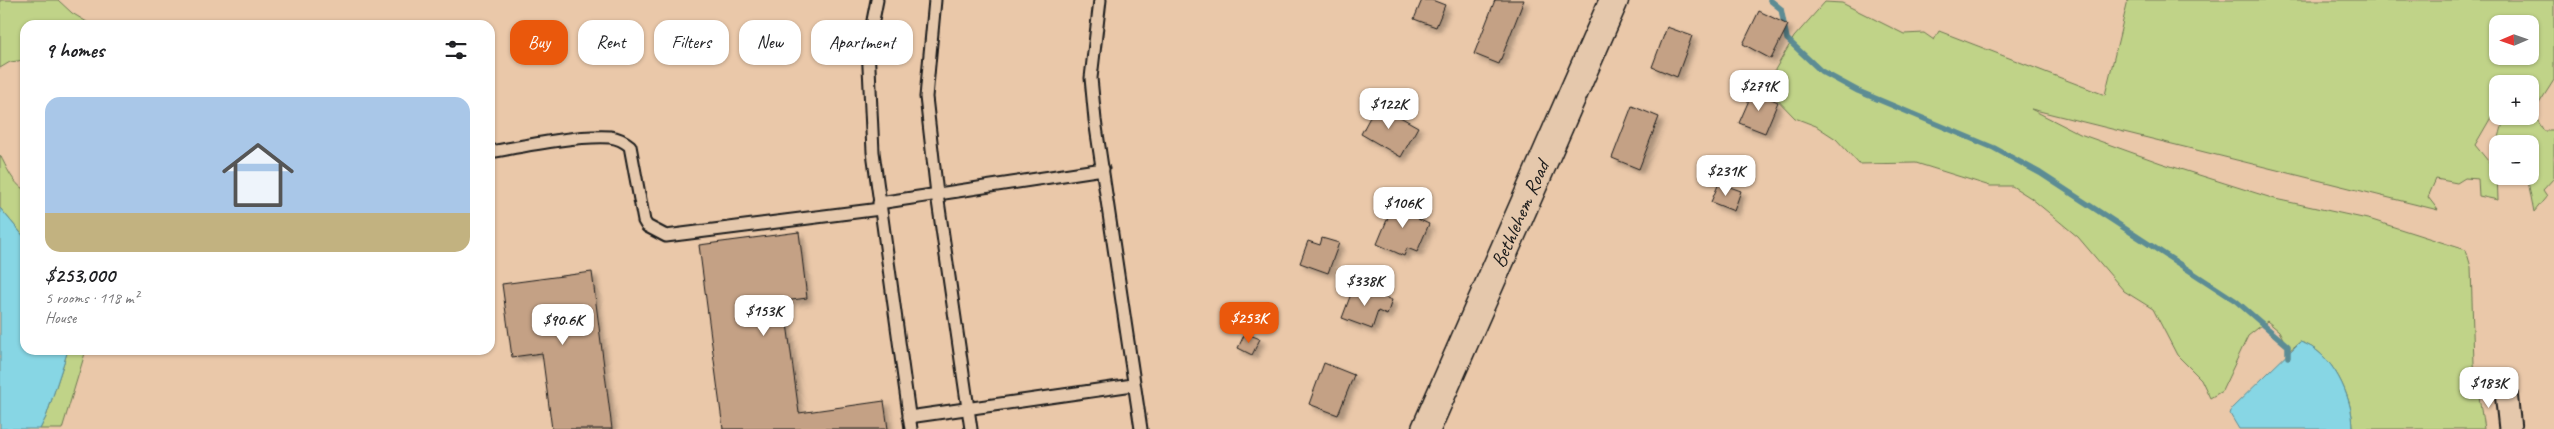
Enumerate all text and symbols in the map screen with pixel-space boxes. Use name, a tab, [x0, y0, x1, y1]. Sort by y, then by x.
north arrow	[2489, 15, 2539, 65]
map controls	[2489, 15, 2539, 185]
chip: Buy	[510, 20, 568, 65]
chip: Rent	[578, 20, 644, 65]
chip: Filters	[654, 20, 729, 65]
chip: New	[739, 20, 801, 65]
chip: Apartment	[811, 20, 913, 65]
icon: filters	[442, 36, 470, 64]
text: 9 homes	[45, 37, 104, 63]
pin: $279K	[1724, 70, 1794, 112]
button: +	[2489, 75, 2539, 125]
text: $279K	[1741, 76, 1777, 96]
pin: $122K	[1354, 88, 1424, 130]
text: $122K	[1371, 94, 1407, 114]
icon: home	[213, 130, 303, 220]
button: −	[2489, 135, 2539, 185]
street label: Bethlehem Road	[1485, 154, 1556, 271]
pin: $231K	[1691, 154, 1761, 197]
text: $231K	[1708, 161, 1744, 181]
pin: $106K	[1368, 186, 1438, 229]
text: $106K	[1384, 193, 1422, 213]
text: $253,000	[45, 262, 115, 288]
pin: $338K	[1330, 264, 1400, 307]
text: $338K	[1347, 271, 1383, 291]
text: 5 rooms · 118 m²	[45, 288, 139, 308]
pin: $153K	[729, 294, 799, 337]
text: $153K	[746, 301, 782, 321]
pin: $253K	[1214, 302, 1284, 344]
pin: $90.6K	[522, 304, 604, 346]
text: House	[45, 308, 76, 328]
text: $253K	[1231, 308, 1267, 328]
text: $90.6K	[543, 310, 583, 330]
pin: $183K	[2454, 366, 2524, 409]
text: $183K	[2471, 373, 2507, 393]

